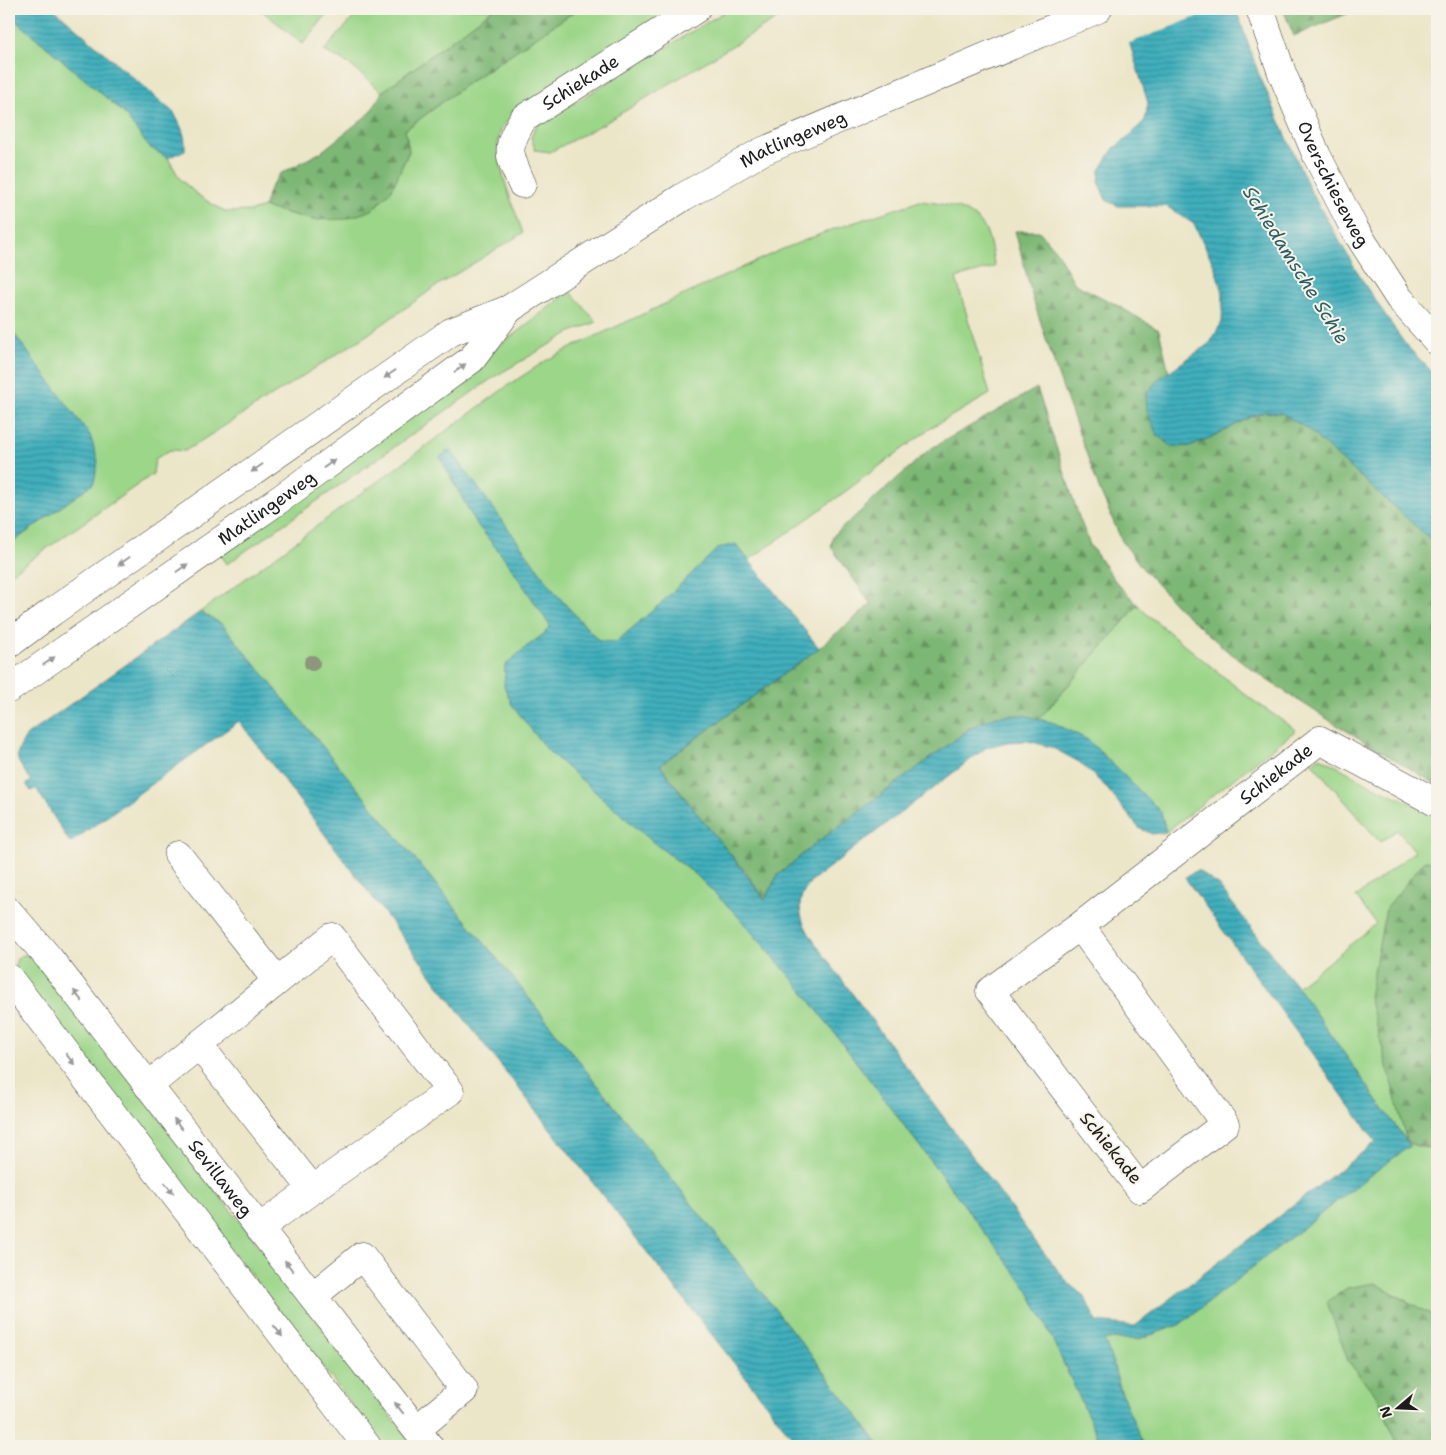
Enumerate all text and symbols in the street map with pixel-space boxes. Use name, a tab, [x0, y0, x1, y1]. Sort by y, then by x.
street label: Schiekade	[537, 49, 623, 116]
street label: Matlingeweg	[735, 105, 850, 174]
street label: Overschieseweg	[1292, 117, 1375, 252]
water label: Schiedamsche Schie	[1237, 181, 1355, 349]
one-way arrow	[453, 362, 466, 373]
one-way arrow	[383, 369, 397, 379]
one-way arrow	[322, 458, 335, 469]
one-way arrow	[250, 463, 264, 473]
street label: Matlingeweg	[213, 465, 320, 551]
one-way arrow	[117, 556, 131, 566]
one-way arrow	[175, 563, 189, 573]
one-way arrow	[42, 656, 56, 666]
street label: Schiekade	[1235, 738, 1318, 810]
one-way arrow	[73, 989, 83, 1003]
one-way arrow	[65, 1052, 75, 1066]
street label: Schiekade	[1074, 1107, 1148, 1189]
one-way arrow	[172, 1118, 183, 1131]
street label: Sevillaweg	[183, 1134, 258, 1222]
one-way arrow	[164, 1181, 174, 1195]
one-way arrow	[283, 1260, 294, 1273]
one-way arrow	[273, 1324, 284, 1337]
north arrow	[1374, 1382, 1424, 1432]
one-way arrow	[394, 1401, 405, 1414]
text: N	[1375, 1404, 1396, 1420]

